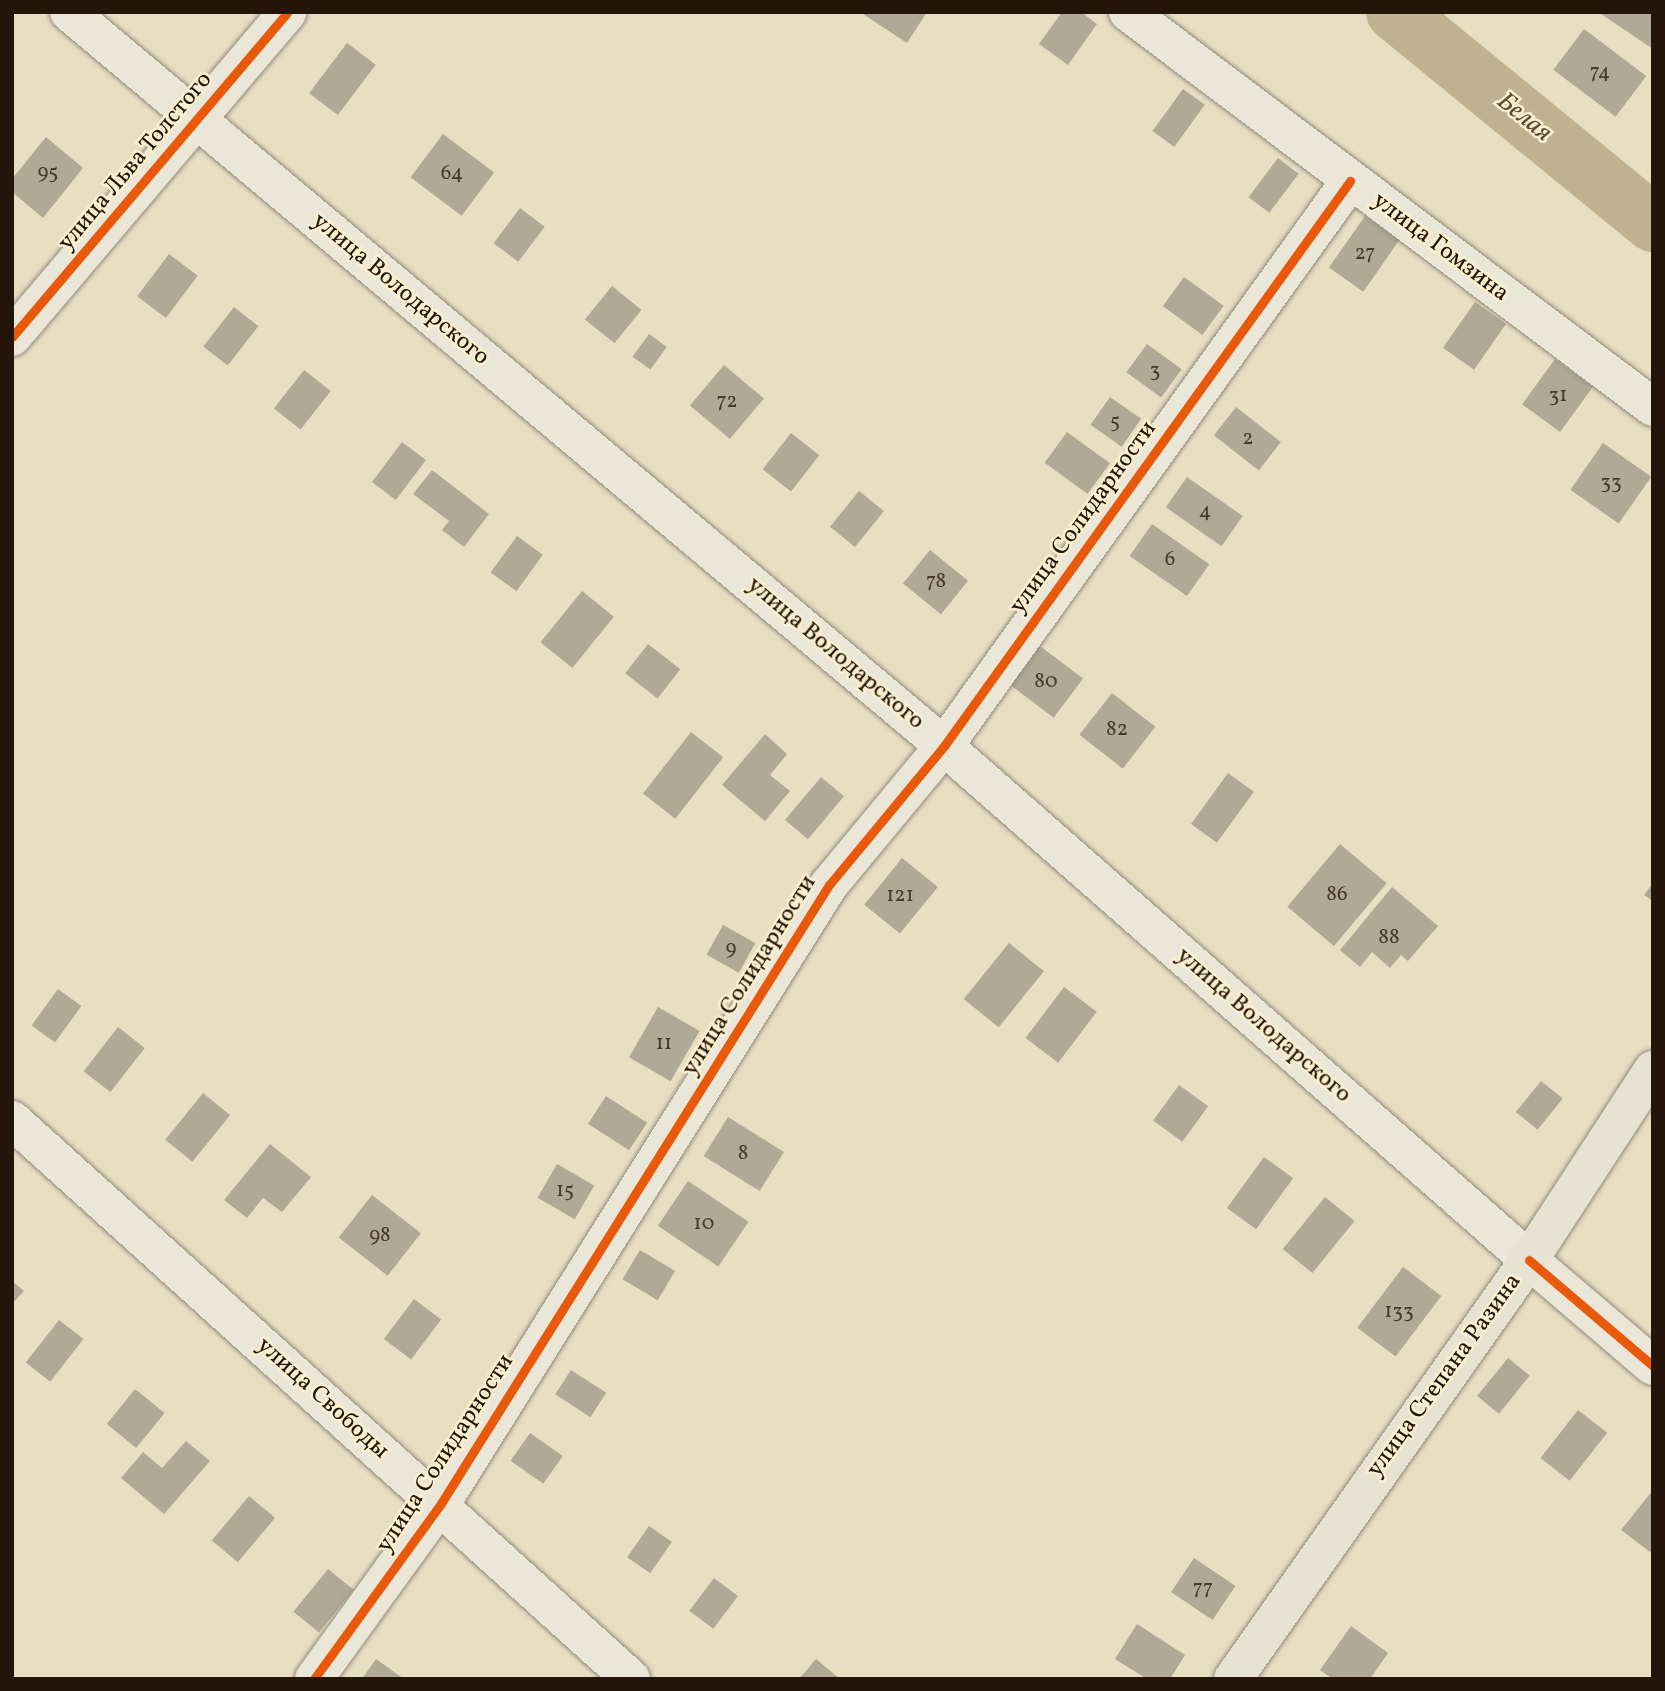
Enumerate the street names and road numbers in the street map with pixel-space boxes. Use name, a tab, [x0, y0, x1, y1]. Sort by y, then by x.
street label: улица Льва Толстого	[53, 66, 219, 258]
street label: улица Гомзина	[1366, 187, 1514, 309]
street label: улица Володарского	[305, 207, 495, 373]
street label: улица Солидарности	[1004, 416, 1164, 620]
street label: улица Володарского	[740, 571, 930, 737]
street label: улица Солидарности	[677, 870, 823, 1082]
street label: улица Володарского	[1170, 942, 1356, 1110]
street label: улица Степана Разина	[1361, 1269, 1529, 1483]
street label: улица Свободы	[250, 1332, 394, 1466]
street label: улица Солидарности	[371, 1349, 521, 1559]

